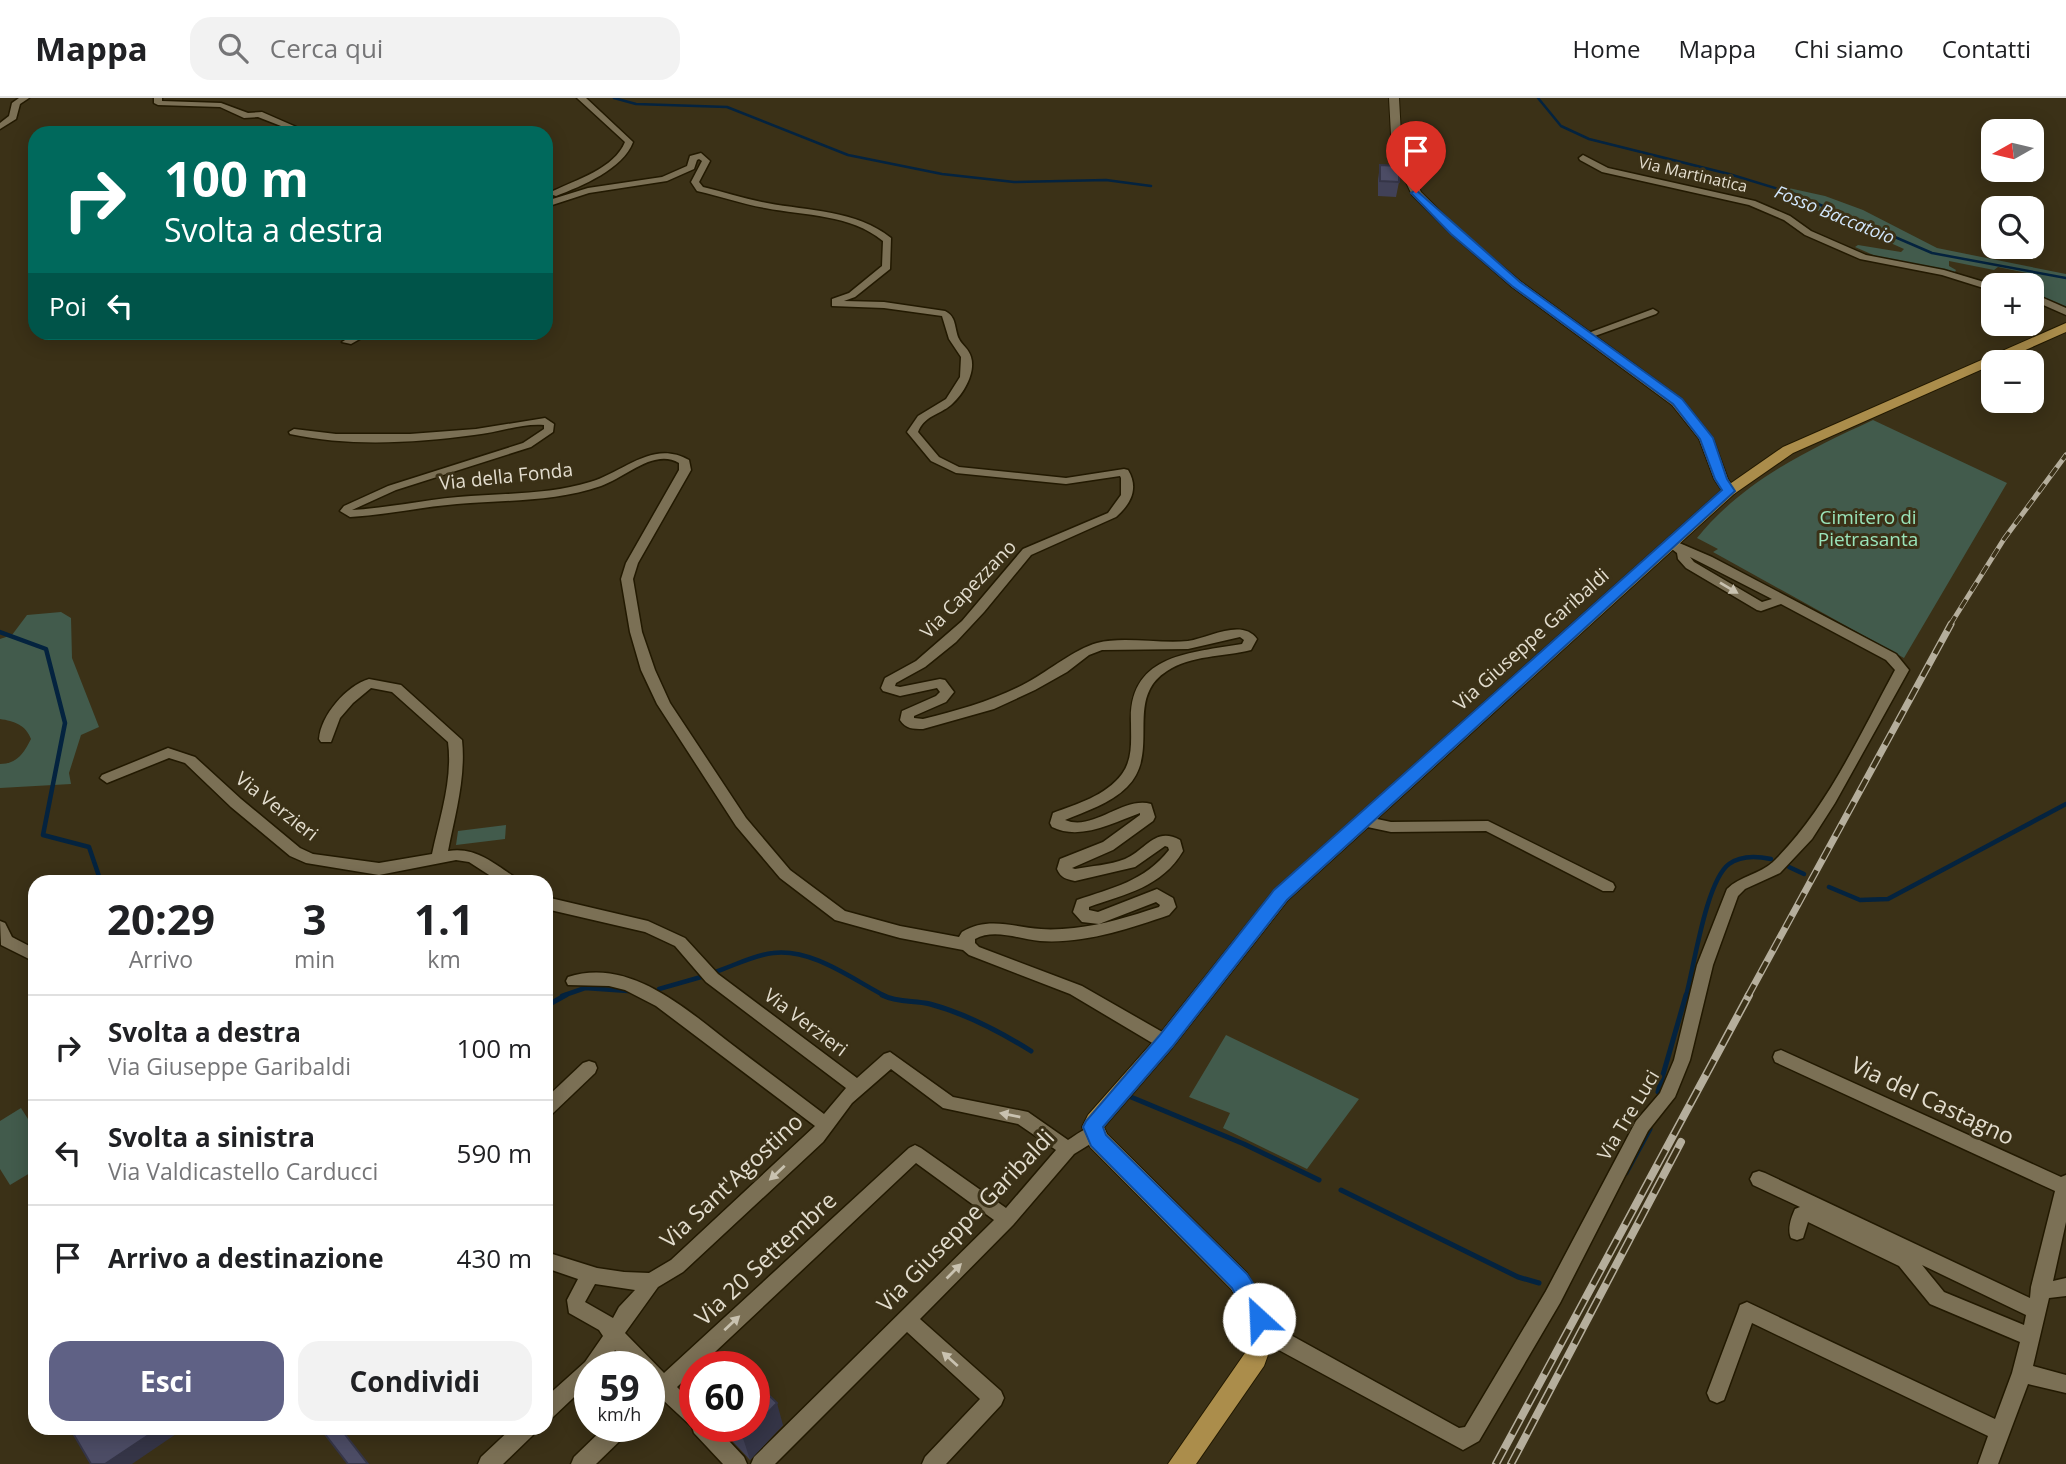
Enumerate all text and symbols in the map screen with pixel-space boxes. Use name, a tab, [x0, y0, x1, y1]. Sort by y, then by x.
search box	[190, 17, 680, 80]
text: Mappa	[35, 26, 148, 71]
icon: search	[214, 29, 252, 67]
text: Cerca qui	[270, 30, 383, 66]
text: Home	[1573, 32, 1640, 65]
text: Mappa	[1678, 32, 1756, 65]
text: Chi siamo	[1794, 32, 1904, 65]
text: Contatti	[1942, 32, 2031, 65]
north arrow	[1981, 119, 2044, 182]
map controls	[1981, 119, 2044, 413]
pin	[1386, 121, 1446, 193]
icon: arrive	[1397, 132, 1435, 170]
text: 100 m	[164, 145, 309, 211]
street label: Via Martinatica	[1636, 151, 1750, 197]
icon: right	[49, 154, 140, 245]
water label: Fosso Baccatoio	[1771, 179, 1899, 249]
button: search	[1981, 196, 2044, 259]
text: Svolta a destra	[164, 208, 384, 251]
button: +	[1981, 273, 2044, 336]
icon: left	[101, 287, 139, 325]
text: Poi	[49, 288, 87, 324]
button: −	[1981, 350, 2044, 413]
street label: Via della Fonda	[438, 456, 574, 496]
park label: Cimitero di Pietrasanta	[1818, 504, 1918, 552]
street label: Via Capezzano	[914, 534, 1022, 644]
street label: Via Giuseppe Garibaldi	[1448, 562, 1614, 716]
one-way arrow	[1719, 582, 1738, 594]
street label: Via Verzieri	[230, 765, 324, 847]
text: 20:29	[107, 890, 215, 947]
text: 3	[302, 890, 327, 947]
text: 1.1	[414, 890, 474, 947]
text: Arrivo	[129, 943, 193, 975]
text: min	[294, 943, 335, 975]
text: km	[427, 943, 461, 975]
street label: Via Verzieri	[759, 982, 853, 1062]
text: Svolta a destra	[108, 1014, 301, 1050]
icon: right	[49, 1029, 87, 1067]
text: 100 m	[457, 1030, 532, 1066]
street label: Via del Castagno	[1846, 1048, 2020, 1152]
text: Via Giuseppe Garibaldi	[108, 1050, 351, 1082]
street label: Via Tre Luci	[1591, 1065, 1665, 1165]
street label: Via Sant'Agostino	[653, 1105, 809, 1255]
one-way arrow	[999, 1109, 1021, 1120]
text: Svolta a sinistra	[108, 1119, 315, 1155]
street label: Via Giuseppe Garibaldi	[869, 1121, 1061, 1319]
icon: left	[49, 1134, 87, 1172]
text: 590 m	[457, 1135, 532, 1171]
text: Via Valdicastello Carducci	[108, 1155, 378, 1187]
one-way arrow	[769, 1165, 786, 1181]
street label: Via 20 Settembre	[687, 1184, 843, 1332]
icon: arrive	[49, 1239, 87, 1277]
text: Arrivo a destinazione	[108, 1240, 384, 1276]
text: 430 m	[457, 1240, 532, 1276]
one-way arrow	[946, 1263, 963, 1280]
position arrow	[1222, 1282, 1296, 1356]
one-way arrow	[723, 1315, 741, 1331]
button: Esci	[49, 1341, 284, 1421]
button: Condividi	[298, 1341, 532, 1421]
speed limit sign: 60	[679, 1351, 770, 1442]
one-way arrow	[941, 1351, 959, 1367]
text: 59	[599, 1364, 640, 1411]
text: km/h	[598, 1402, 641, 1426]

